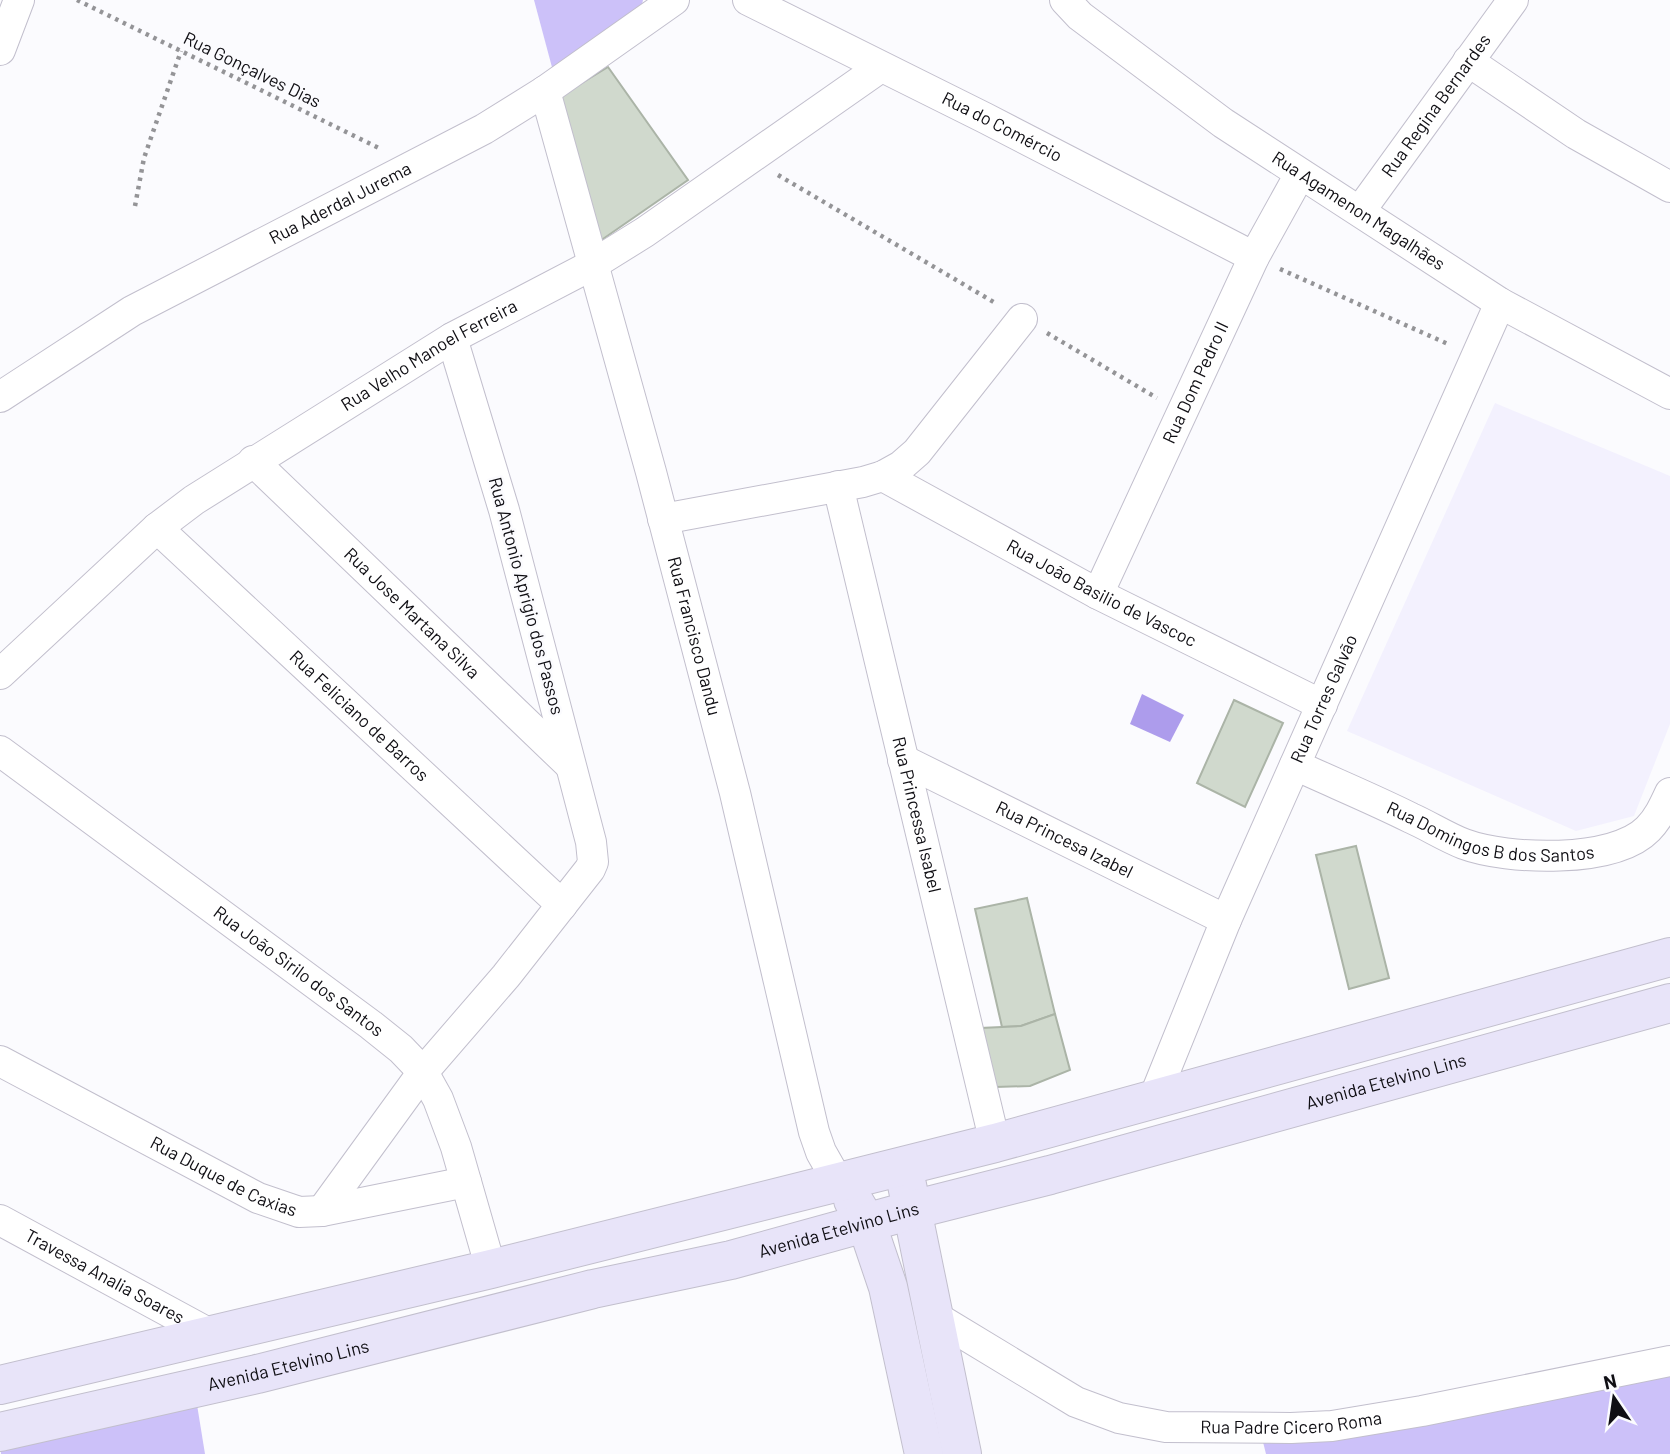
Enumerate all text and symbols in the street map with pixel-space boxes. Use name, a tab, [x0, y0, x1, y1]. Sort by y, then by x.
street label: Rua Gonçalves Dias	[180, 26, 325, 112]
street label: Rua Regina Bernardes	[1376, 29, 1495, 181]
street label: Rua do Comércio	[939, 86, 1066, 166]
street label: Rua Agamenon Magalhães	[1268, 146, 1450, 274]
street label: Rua Aderdal Jurema	[265, 157, 415, 248]
street label: Rua Velho Manoel Ferreira	[336, 294, 520, 415]
street label: Rua Dom Pedro II	[1157, 318, 1233, 447]
street label: Rua Antonio Aprigio dos Passos	[485, 475, 569, 717]
street label: Rua João Basilio de Vascoc	[1003, 534, 1200, 651]
street label: Rua Jose Martana Silva	[340, 542, 485, 683]
street label: Rua Francisco Dandu	[664, 554, 726, 718]
street label: Rua Torres Galvão	[1285, 631, 1361, 766]
street label: Rua Feliciano de Barros	[285, 645, 434, 786]
street label: Rua Princessa Isabel	[888, 734, 947, 895]
street label: Rua Princesa Izabel	[992, 796, 1137, 882]
street label: Rua Domingos B dos Santos	[1384, 796, 1596, 866]
street label: Rua João Sirilo dos Santos	[210, 901, 389, 1041]
street label: Avenida Etelvino Lins	[1303, 1048, 1469, 1114]
street label: Rua Duque de Caxias	[147, 1131, 300, 1221]
street label: Avenida Etelvino Lins	[756, 1197, 921, 1262]
street label: Travessa Analia Soares	[22, 1224, 189, 1328]
street label: Avenida Etelvino Lins	[205, 1334, 371, 1395]
north arrow	[1579, 1363, 1649, 1433]
text: N	[1601, 1368, 1619, 1394]
street label: Rua Padre Cicero Roma	[1200, 1406, 1383, 1438]

